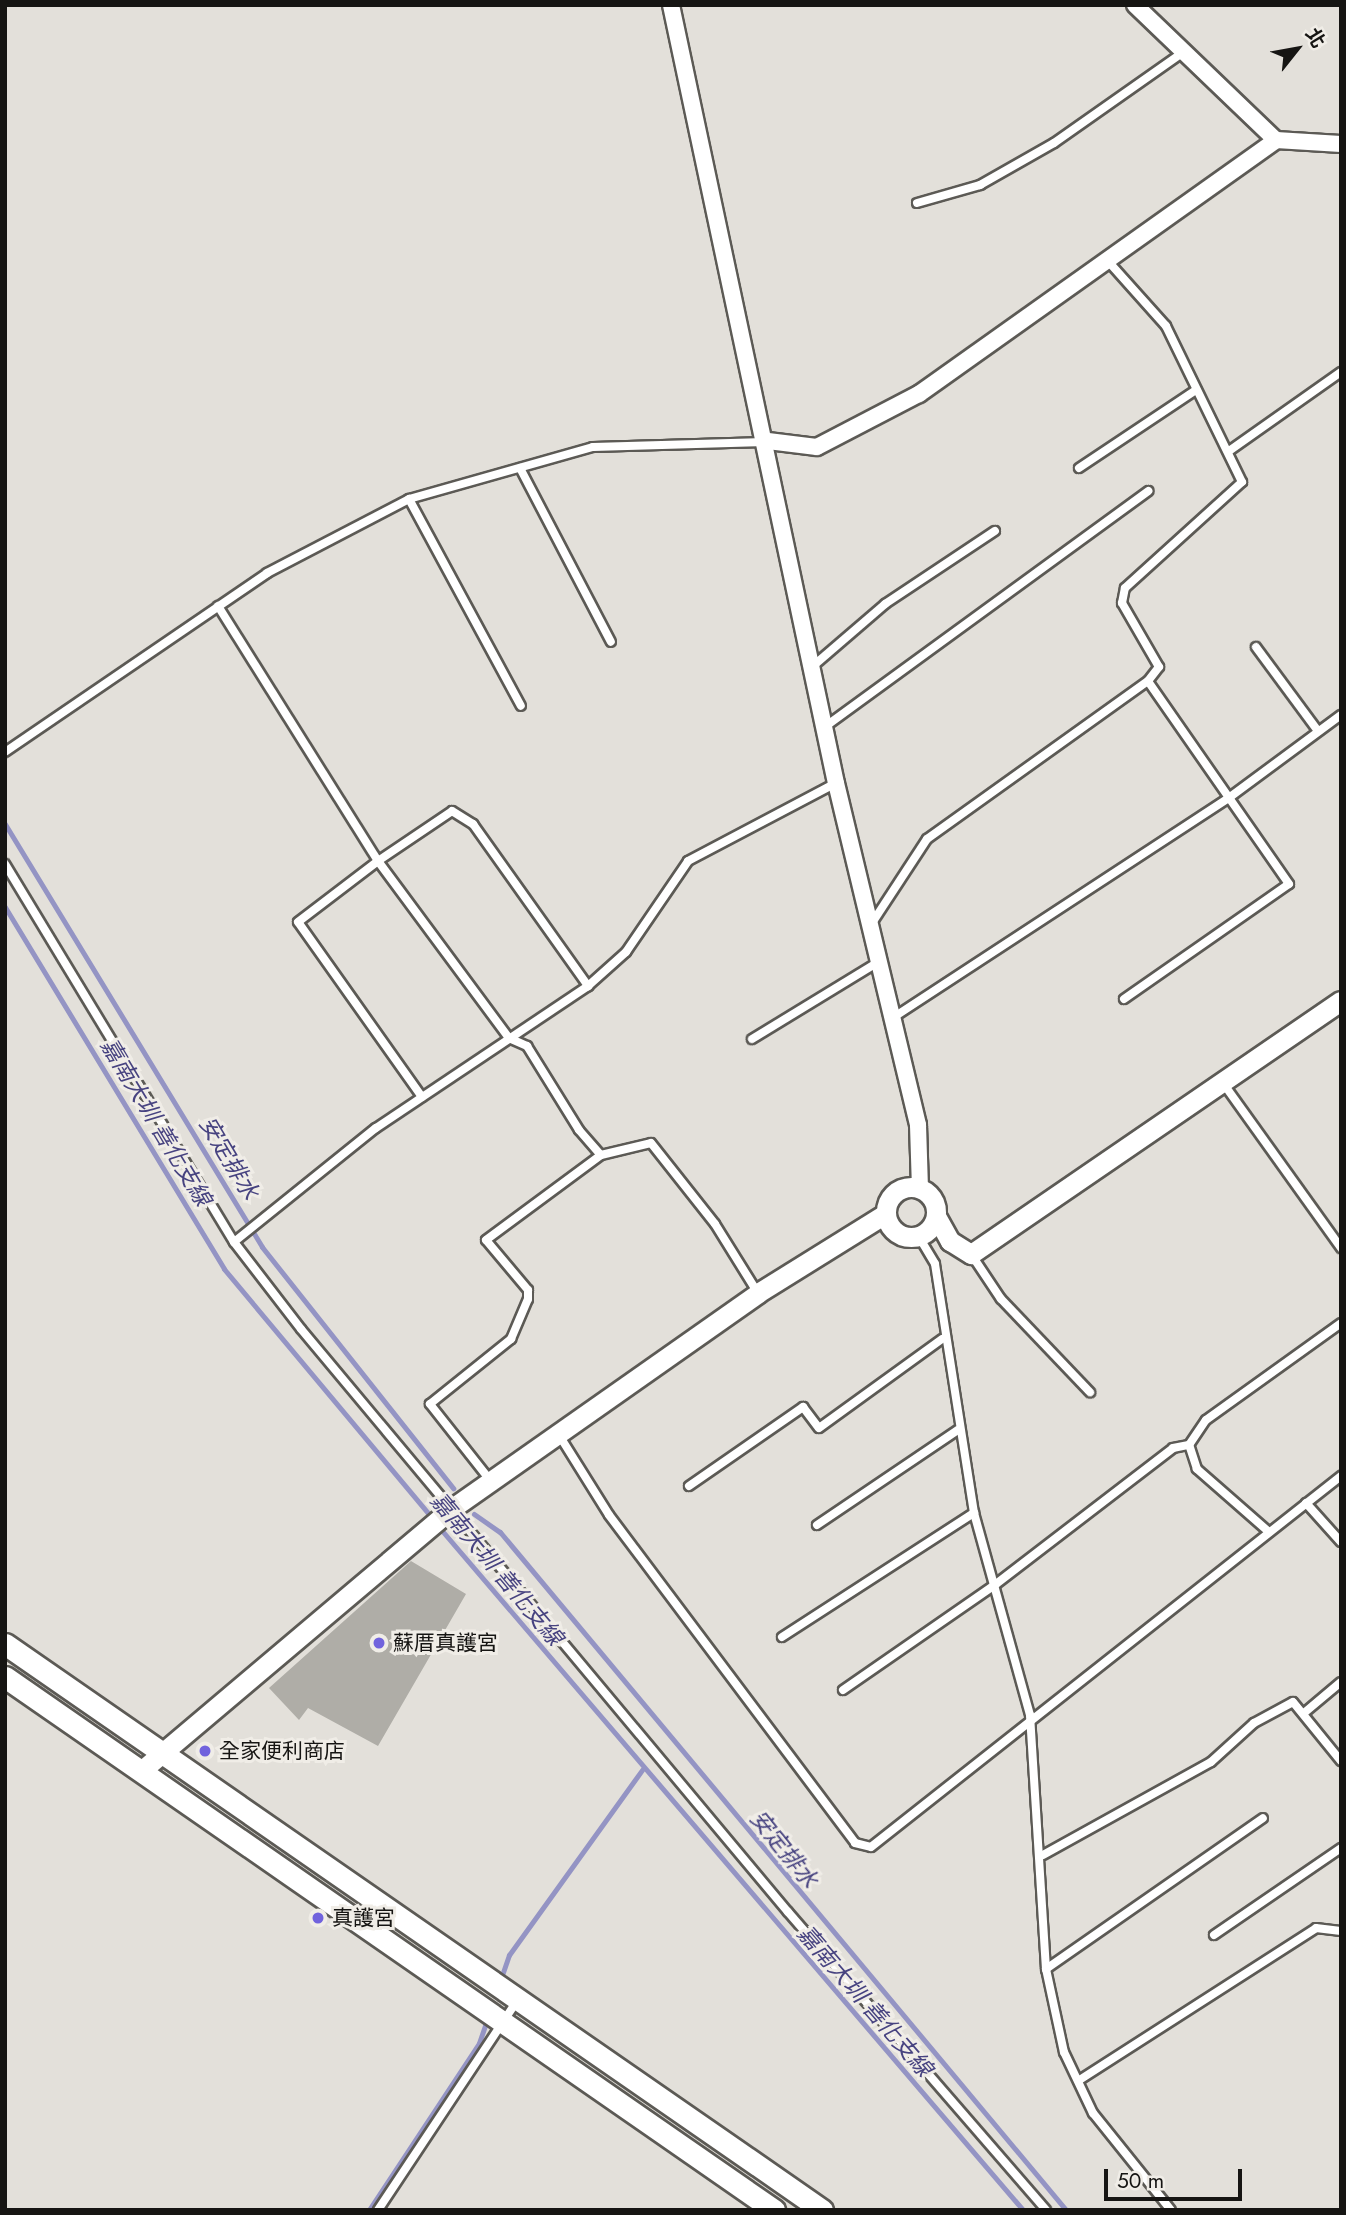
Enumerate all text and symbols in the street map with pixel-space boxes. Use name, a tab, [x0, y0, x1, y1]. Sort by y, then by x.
north arrow	[1262, 14, 1332, 84]
text: 北	[1299, 23, 1332, 53]
water label: 嘉南大圳 善化支線	[95, 1033, 217, 1211]
water label: 安定排水	[193, 1111, 265, 1205]
water label: 嘉南大圳 善化支線	[425, 1487, 569, 1651]
place label: 蘇厝真護宮	[393, 1630, 498, 1656]
marker: 蘇厝真護宮	[371, 1635, 387, 1651]
place label: 全家便利商店	[219, 1738, 345, 1764]
marker: 全家便利商店	[197, 1743, 213, 1759]
water label: 安定排水	[744, 1805, 824, 1893]
place label: 真護宮	[332, 1905, 395, 1931]
marker: 真護宮	[310, 1910, 326, 1926]
water label: 嘉南大圳 善化支線	[792, 1920, 938, 2082]
scale bar	[1108, 2156, 1246, 2200]
text: 50 m	[1117, 2166, 1164, 2196]

